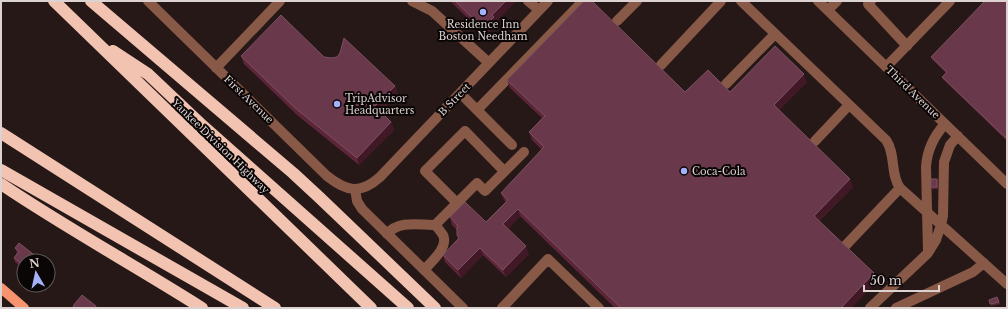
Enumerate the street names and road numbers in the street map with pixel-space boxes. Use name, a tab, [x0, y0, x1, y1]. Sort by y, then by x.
street label: Third Avenue	[883, 63, 943, 122]
street label: First Avenue	[221, 73, 276, 126]
street label: B Street	[436, 80, 473, 118]
street label: Yankee Division Highway	[169, 96, 272, 197]

